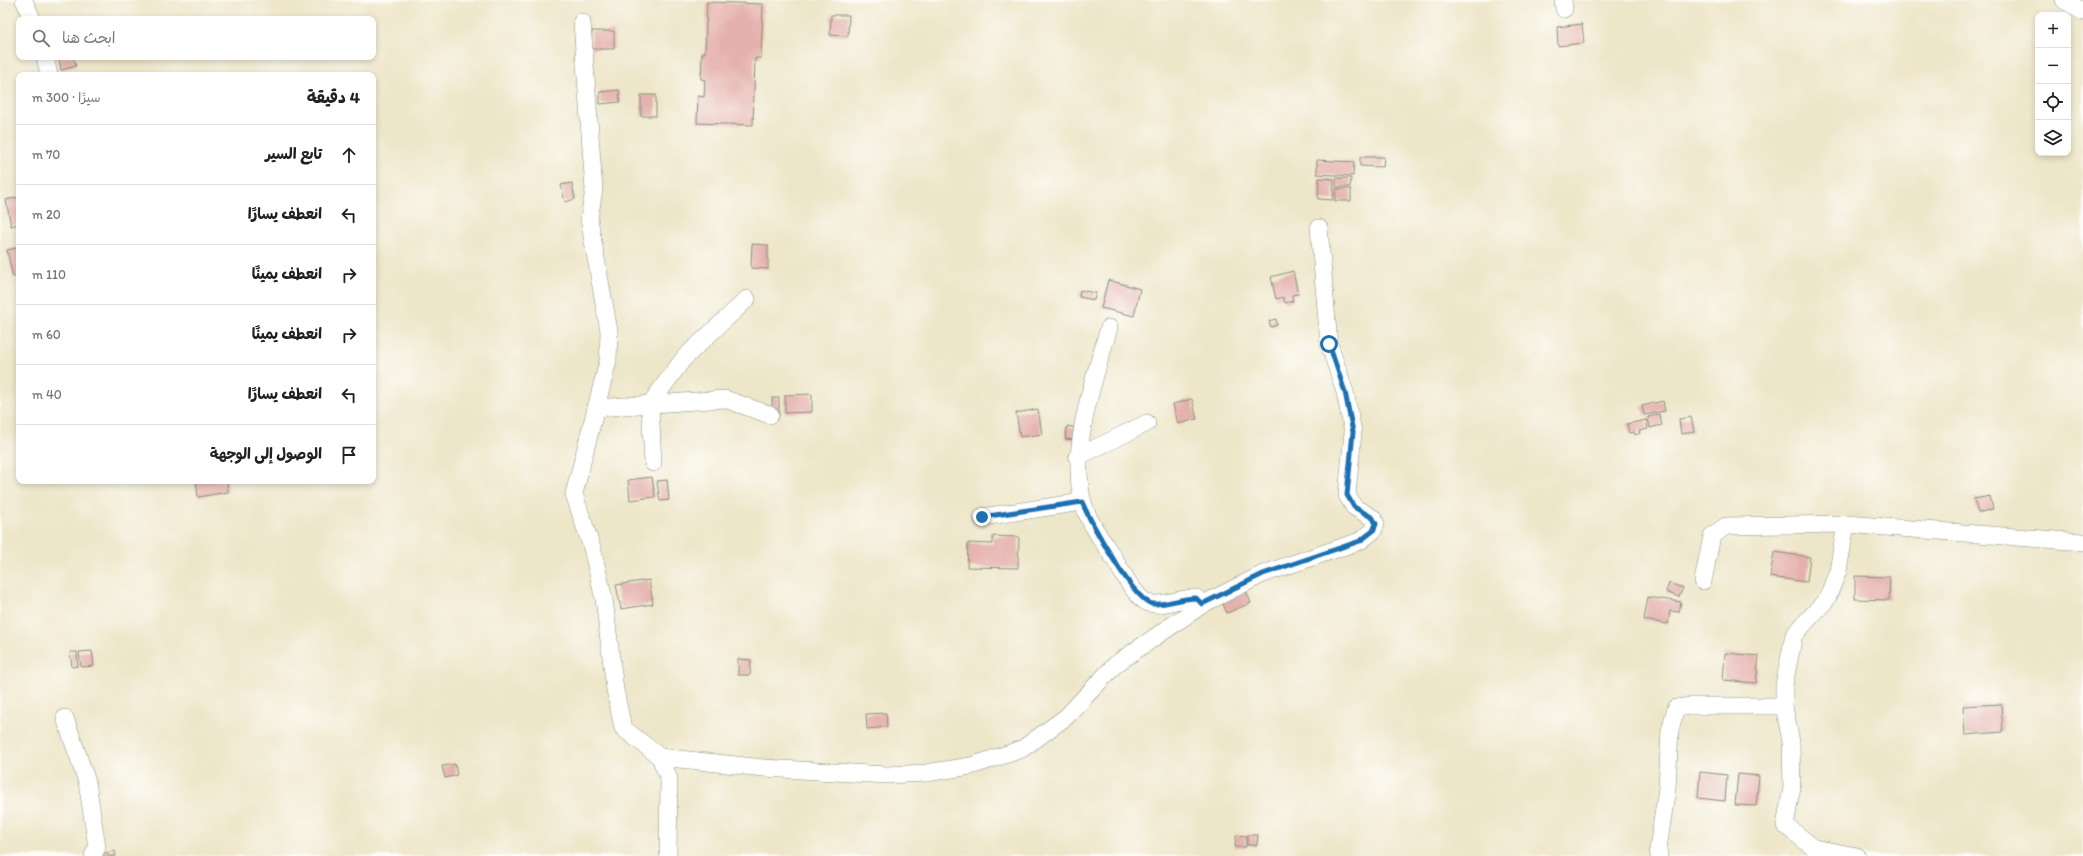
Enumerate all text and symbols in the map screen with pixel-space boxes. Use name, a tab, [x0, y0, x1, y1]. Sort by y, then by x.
map controls	[2035, 12, 2071, 156]
button: +	[2035, 12, 2071, 48]
search box	[16, 16, 376, 60]
icon: search	[30, 27, 52, 49]
text: ابحث هنا	[62, 29, 116, 47]
button: −	[2035, 48, 2071, 84]
button: locate	[2035, 84, 2071, 120]
text: 4 دقيقة	[307, 87, 360, 107]
text: سيرًا · 300 m	[32, 90, 101, 105]
button: layers	[2035, 120, 2071, 156]
icon: ahead	[338, 144, 360, 166]
text: تابع السير	[265, 145, 322, 163]
text: 70 m	[32, 147, 60, 162]
icon: left	[338, 204, 360, 226]
text: انعطف يسارًا	[248, 205, 322, 223]
text: 20 m	[32, 207, 61, 222]
icon: right	[338, 264, 360, 286]
text: انعطف يمينًا	[252, 265, 322, 283]
text: 110 m	[32, 267, 66, 282]
icon: right	[338, 324, 360, 346]
text: انعطف يمينًا	[252, 325, 322, 343]
text: 60 m	[32, 327, 61, 342]
route start	[1320, 335, 1338, 353]
icon: left	[338, 384, 360, 406]
text: انعطف يسارًا	[248, 385, 322, 403]
text: 40 m	[32, 387, 62, 402]
icon: arrive	[338, 444, 360, 466]
text: الوصول إلى الوجهة	[210, 445, 322, 463]
route end	[973, 508, 991, 526]

